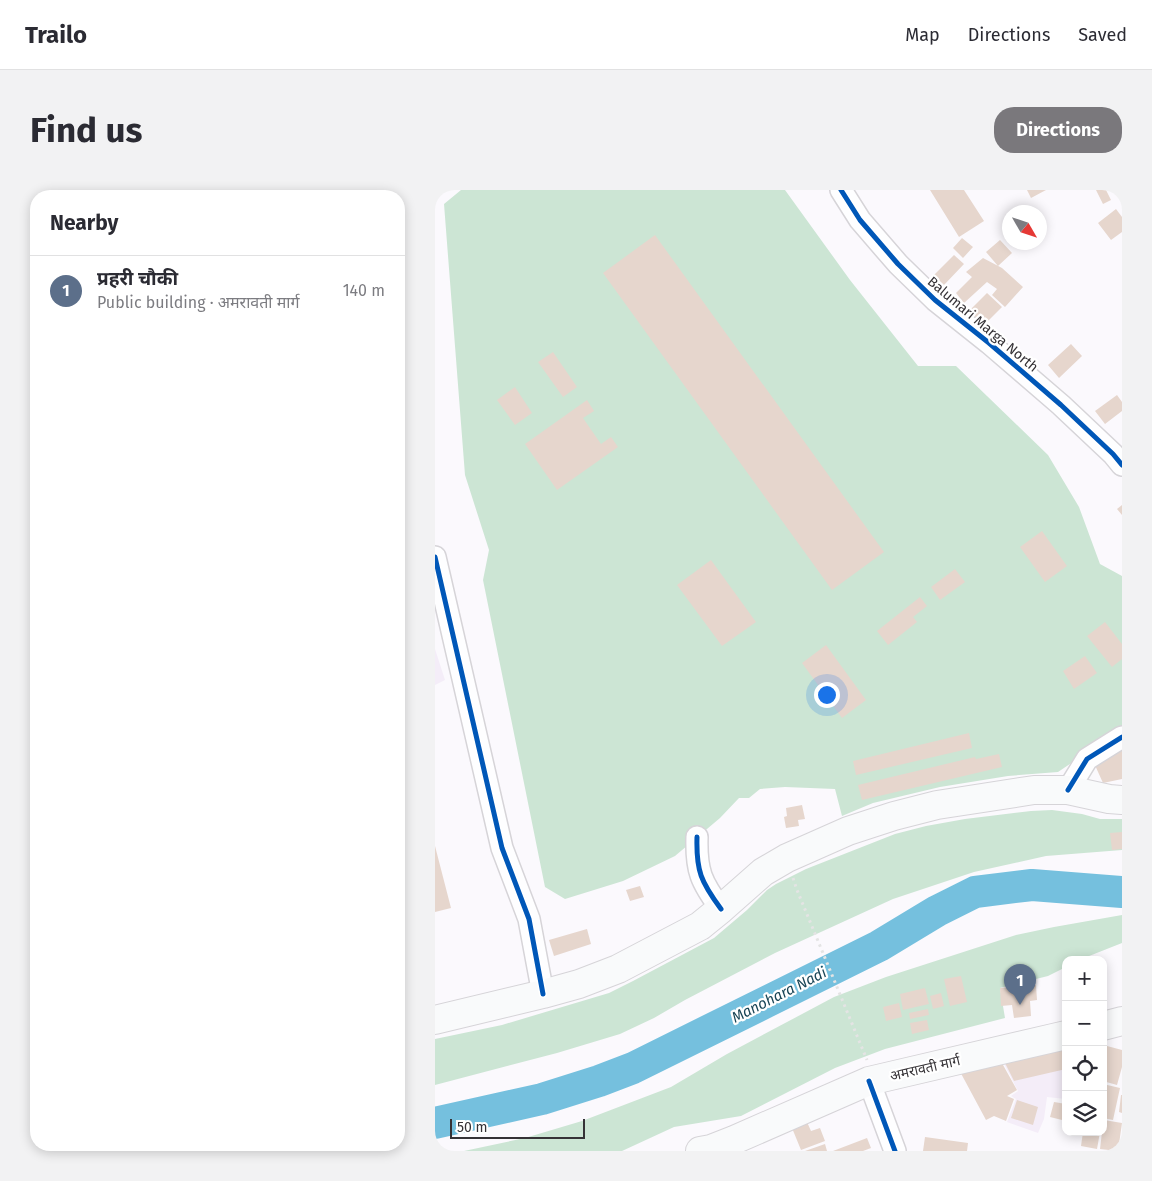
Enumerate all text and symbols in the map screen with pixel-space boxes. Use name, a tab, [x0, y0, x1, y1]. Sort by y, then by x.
text: Trailo	[25, 21, 87, 49]
text: Map	[905, 24, 940, 46]
text: Directions	[968, 24, 1050, 46]
text: Saved	[1078, 24, 1127, 46]
button: Directions	[994, 107, 1122, 153]
text: Find us	[30, 109, 142, 151]
north arrow	[1002, 205, 1047, 250]
text: Nearby	[50, 210, 118, 236]
text: प्रहरी चौकी	[97, 267, 178, 290]
street label: Balumari Marga North	[924, 273, 1042, 376]
text: 1	[62, 281, 70, 300]
text: 140 m	[343, 281, 385, 300]
text: Public building · अमरावती मार्ग	[97, 293, 299, 312]
your location	[814, 682, 840, 708]
map controls	[1062, 956, 1107, 1136]
button: +	[1062, 956, 1107, 1001]
water label: Manohara Nadi	[729, 963, 829, 1027]
pin: 1	[1004, 964, 1036, 1005]
button: −	[1062, 1001, 1107, 1046]
button: locate	[1062, 1046, 1107, 1091]
street label: अमरावती मार्ग	[888, 1052, 963, 1085]
button: layers	[1062, 1091, 1107, 1136]
scale bar	[450, 1116, 585, 1139]
text: 50 m	[457, 1119, 488, 1136]

